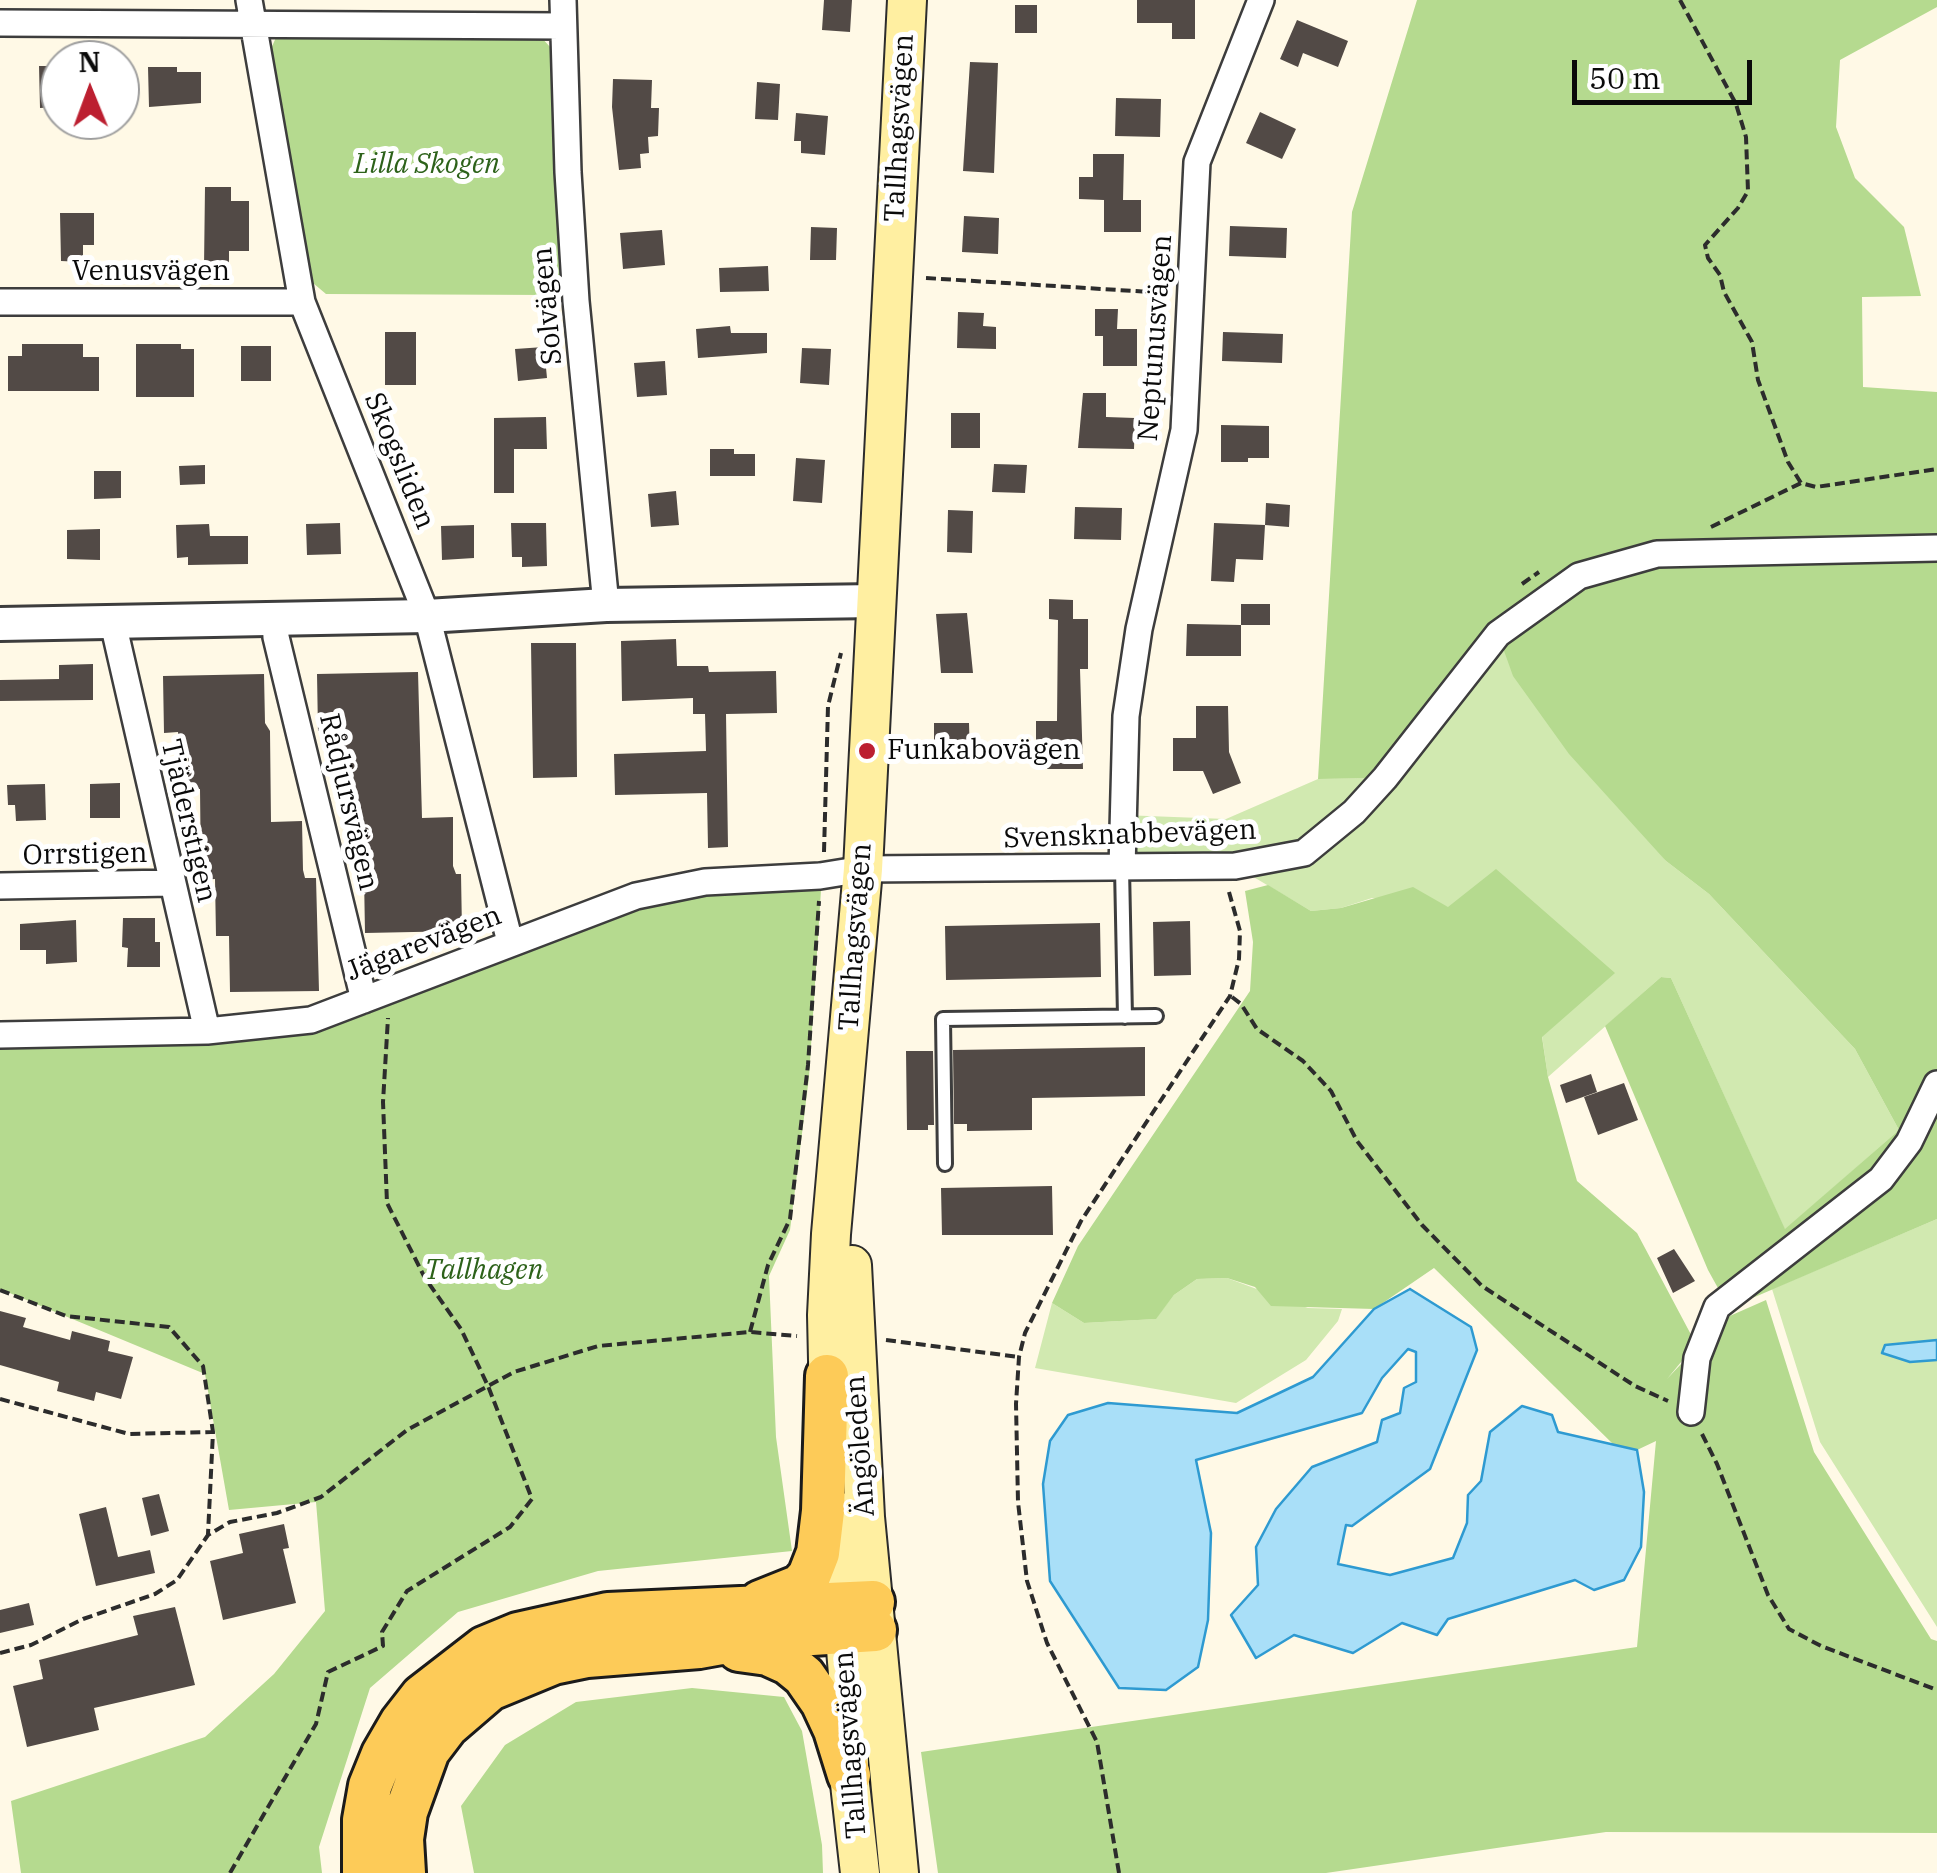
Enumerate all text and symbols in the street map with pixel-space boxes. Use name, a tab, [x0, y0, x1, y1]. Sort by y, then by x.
street label: Tallhagsvägen	[878, 33, 922, 223]
north arrow	[40, 40, 140, 140]
scale bar	[1577, 40, 1757, 102]
text: N	[78, 43, 101, 80]
text: 50 m	[1589, 58, 1661, 97]
park label: Lilla Skogen	[354, 148, 500, 182]
street label: Neptunusvägen	[1132, 233, 1180, 443]
street label: Solvägen	[526, 246, 570, 366]
street label: Venusvägen	[72, 255, 230, 289]
street label: Skogsliden	[356, 388, 442, 534]
street label: Rådjursvägen	[311, 710, 385, 894]
place label: Funkabovägen	[887, 734, 1081, 768]
street label: Tjäderstigen	[153, 736, 223, 906]
marker: Funkabovägen	[856, 740, 878, 762]
street label: Svensknabbevägen	[1003, 814, 1257, 856]
street label: Orrstigen	[22, 837, 148, 873]
street label: Tallhagsvägen	[833, 842, 879, 1032]
street label: Jägarevägen	[342, 899, 506, 989]
park label: Tallhagen	[425, 1254, 543, 1288]
street label: Ängöleden	[839, 1374, 883, 1518]
street label: Tallhagsvägen	[828, 1650, 874, 1840]

